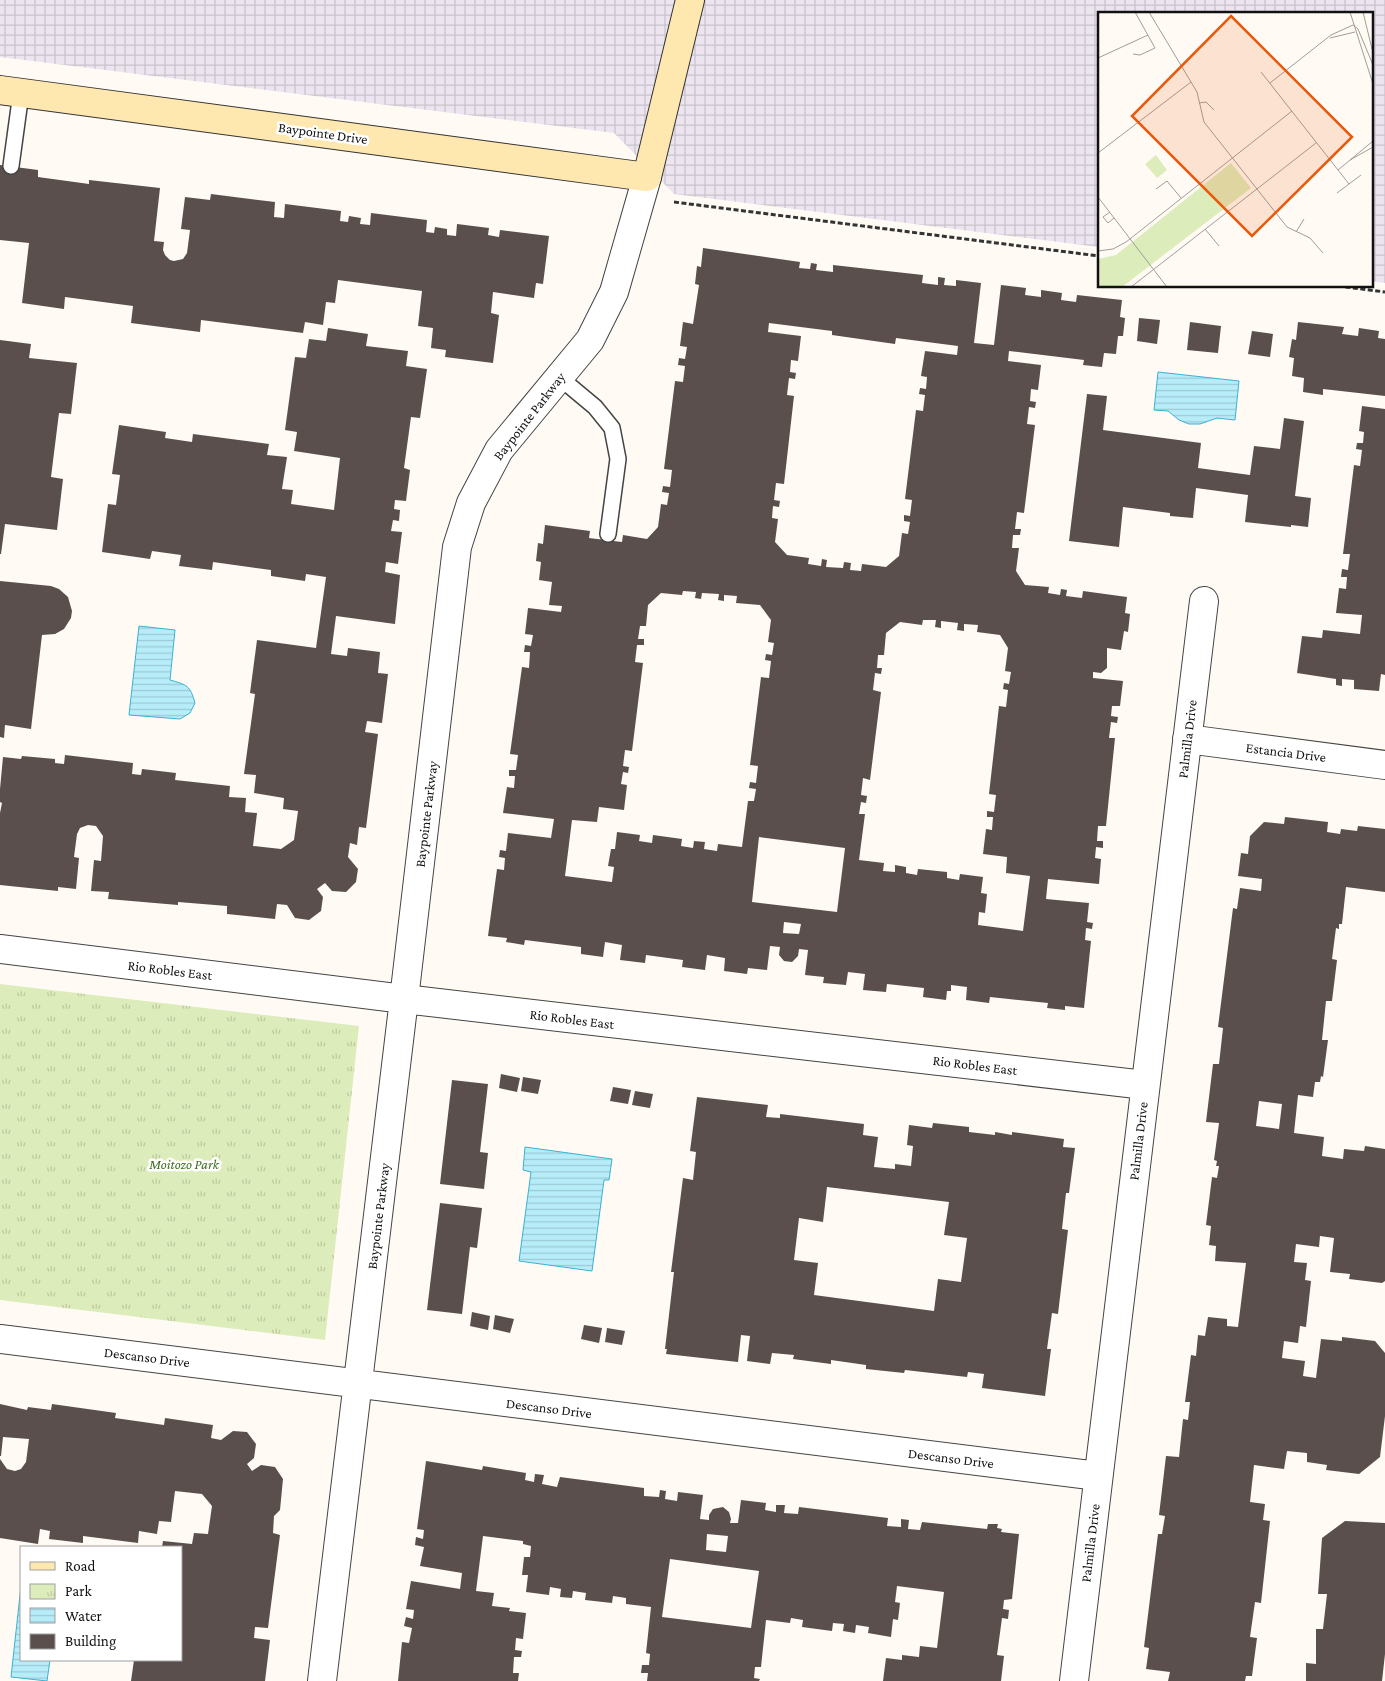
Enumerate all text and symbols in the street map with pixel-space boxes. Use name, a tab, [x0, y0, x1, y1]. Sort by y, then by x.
inset map	[1098, 12, 1372, 288]
street label: Baypointe Drive	[277, 119, 369, 147]
street label: Baypointe Parkway	[490, 368, 569, 463]
street label: Palmilla Drive	[1174, 699, 1200, 779]
street label: Estancia Drive	[1245, 739, 1327, 765]
street label: Baypointe Parkway	[412, 759, 441, 868]
street label: Rio Robles East	[127, 957, 213, 983]
street label: Rio Robles East	[529, 1006, 615, 1032]
street label: Rio Robles East	[932, 1052, 1018, 1078]
street label: Palmilla Drive	[1125, 1101, 1151, 1181]
park label: Moitozo Park	[148, 1156, 220, 1172]
street label: Baypointe Parkway	[364, 1161, 393, 1270]
street label: Descanso Drive	[103, 1344, 191, 1370]
street label: Descanso Drive	[505, 1395, 593, 1421]
street label: Descanso Drive	[907, 1445, 995, 1471]
street label: Palmilla Drive	[1077, 1503, 1103, 1583]
legend	[20, 1546, 182, 1661]
text: Road	[65, 1558, 96, 1574]
text: Park	[65, 1583, 92, 1599]
text: Water	[65, 1608, 102, 1624]
text: Building	[65, 1633, 116, 1650]

